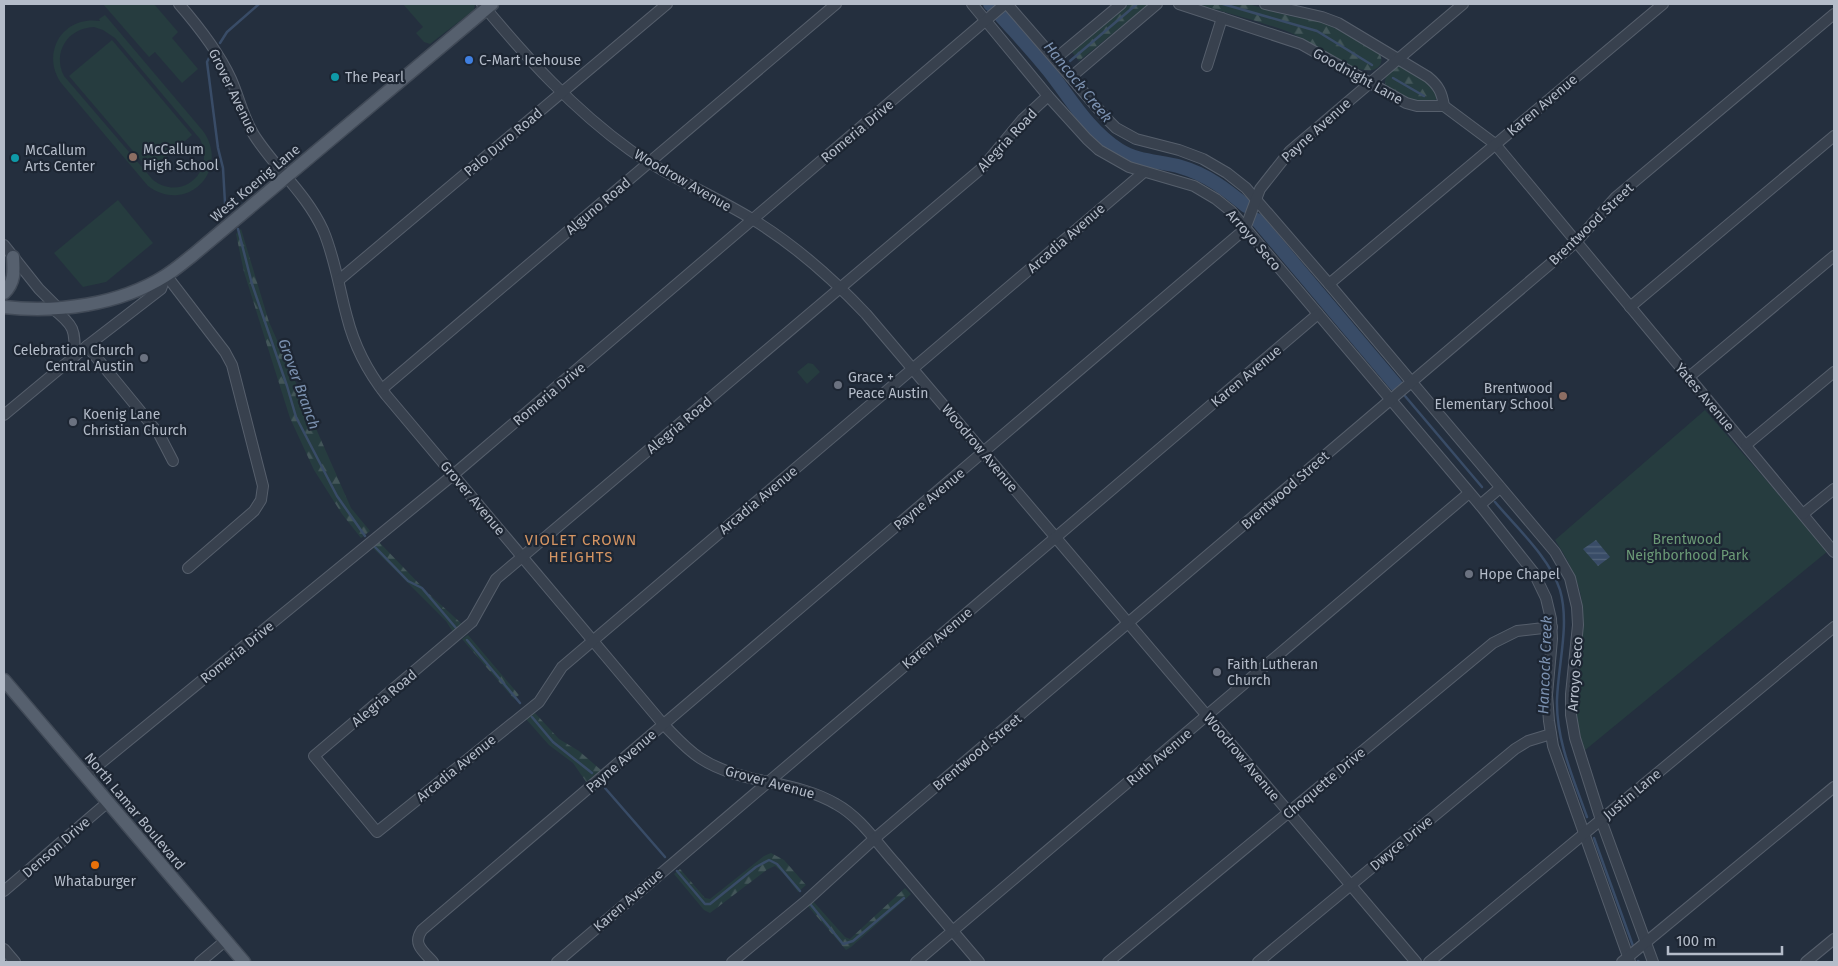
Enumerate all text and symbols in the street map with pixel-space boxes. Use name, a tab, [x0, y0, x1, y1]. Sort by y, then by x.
water label: Hancock Creek	[1040, 38, 1116, 126]
street label: Goodnight Lane	[1310, 45, 1406, 108]
street label: Grover Avenue	[205, 46, 260, 136]
place label: C-Mart Icehouse	[479, 52, 581, 69]
marker: C-Mart Icehouse	[463, 54, 475, 66]
place label: The Pearl	[345, 69, 404, 86]
marker: The Pearl	[329, 71, 341, 83]
street label: Karen Avenue	[1504, 71, 1581, 140]
street label: Payne Avenue	[1278, 95, 1355, 166]
street label: Romeria Drive	[818, 96, 897, 167]
street label: Palo Duro Road	[461, 105, 546, 180]
street label: Alegria Road	[974, 105, 1041, 175]
place label: McCallum High School	[143, 141, 219, 174]
street label: West Koenig Lane	[207, 141, 304, 226]
place label: McCallum Arts Center	[25, 142, 96, 175]
street label: Woodrow Avenue	[631, 146, 734, 215]
marker: McCallum High School	[127, 151, 139, 163]
marker: McCallum Arts Center	[9, 152, 21, 164]
street label: Alguno Road	[562, 174, 634, 239]
street label: Brentwood Street	[1546, 179, 1638, 269]
street label: Arcadia Avenue	[1024, 200, 1109, 277]
street label: Arroyo Seco	[1223, 206, 1285, 274]
water label: Grover Branch	[274, 336, 324, 432]
place label: Celebration Church Central Austin	[13, 342, 134, 375]
street label: Karen Avenue	[1208, 342, 1285, 411]
marker: Celebration Church Central Austin	[138, 352, 150, 364]
street label: Romeria Drive	[510, 359, 589, 430]
street label: Yates Avenue	[1671, 360, 1738, 435]
place label: Grace + Peace Austin	[848, 369, 929, 402]
marker: Grace + Peace Austin	[832, 379, 844, 391]
place label: Brentwood Elementary School	[1435, 380, 1553, 413]
marker: Brentwood Elementary School	[1557, 390, 1569, 402]
street label: Alegria Road	[643, 393, 715, 458]
street label: Woodrow Avenue	[938, 401, 1021, 496]
place label: Koenig Lane Christian Church	[83, 406, 187, 439]
marker: Koenig Lane Christian Church	[67, 416, 79, 428]
street label: Brentwood Street	[1238, 447, 1333, 533]
street label: Grover Avenue	[437, 458, 509, 539]
street label: Arcadia Avenue	[716, 463, 801, 538]
street label: Payne Avenue	[890, 465, 968, 534]
district label: VIOLET CROWN HEIGHTS	[525, 531, 637, 566]
park label: Brentwood Neighborhood Park	[1626, 531, 1749, 564]
place label: Hope Chapel	[1479, 566, 1560, 583]
marker: Hope Chapel	[1463, 568, 1475, 580]
street label: Karen Avenue	[899, 604, 976, 673]
water label: Hancock Creek	[1534, 615, 1556, 715]
street label: Romeria Drive	[197, 618, 277, 687]
street label: Arroyo Seco	[1564, 636, 1587, 712]
place label: Faith Lutheran Church	[1227, 656, 1318, 689]
street label: Alegria Road	[348, 666, 420, 731]
marker: Faith Lutheran Church	[1211, 666, 1223, 678]
street label: Brentwood Street	[929, 710, 1026, 795]
street label: Woodrow Avenue	[1200, 710, 1283, 805]
street label: Ruth Avenue	[1123, 725, 1195, 790]
street label: Payne Avenue	[583, 726, 660, 797]
street label: Arcadia Avenue	[413, 731, 499, 806]
street label: Choquette Drive	[1280, 744, 1369, 823]
street label: North Lamar Boulevard	[81, 749, 188, 873]
street label: Grover Avenue	[723, 762, 816, 803]
street label: Justin Lane	[1600, 765, 1665, 823]
street label: Dwyce Drive	[1367, 812, 1436, 874]
street label: Denson Drive	[19, 813, 94, 881]
marker: Whataburger	[89, 859, 101, 871]
street label: Karen Avenue	[590, 866, 667, 935]
place label: Whataburger	[54, 873, 136, 890]
scale bar	[1668, 924, 1782, 956]
text: 100 m	[1676, 932, 1716, 950]

